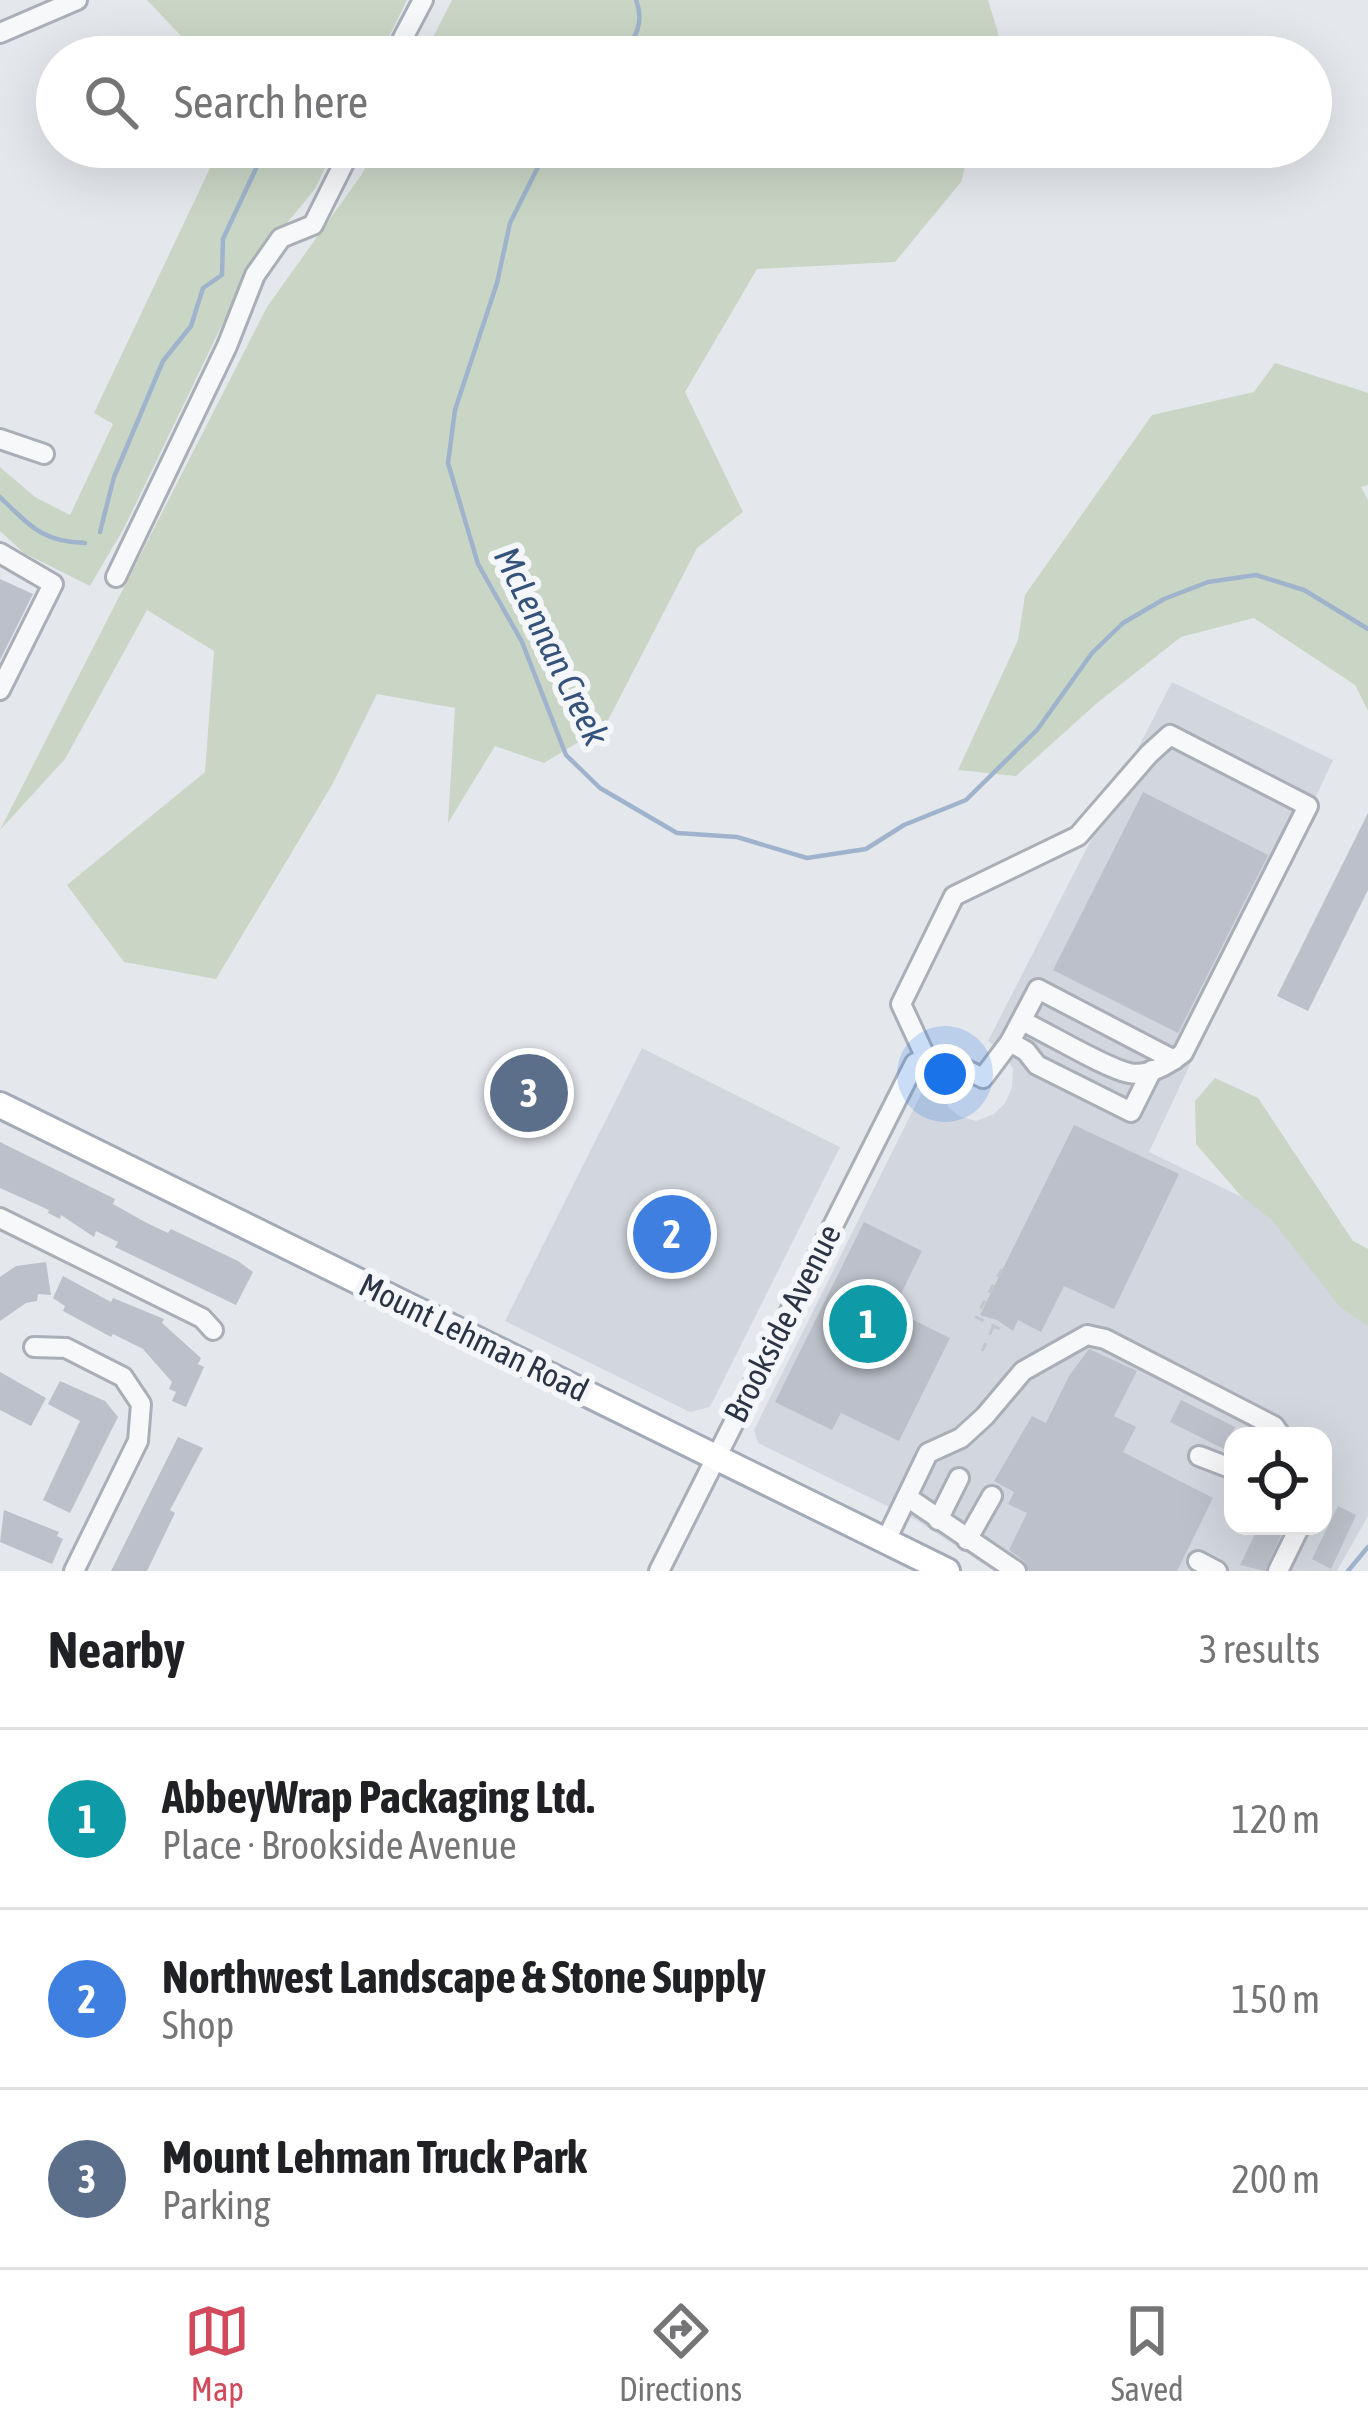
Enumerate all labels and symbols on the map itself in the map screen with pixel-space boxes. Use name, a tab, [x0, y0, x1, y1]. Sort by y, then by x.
water label: McLennan Creek	[486, 540, 619, 753]
your location	[915, 1044, 975, 1104]
pin: 3	[490, 1048, 568, 1138]
pin: 2	[633, 1189, 711, 1279]
street label: Brookside Avenue	[716, 1218, 848, 1428]
street label: Mount Lehman Road	[353, 1265, 595, 1409]
pin: 1	[829, 1279, 907, 1369]

